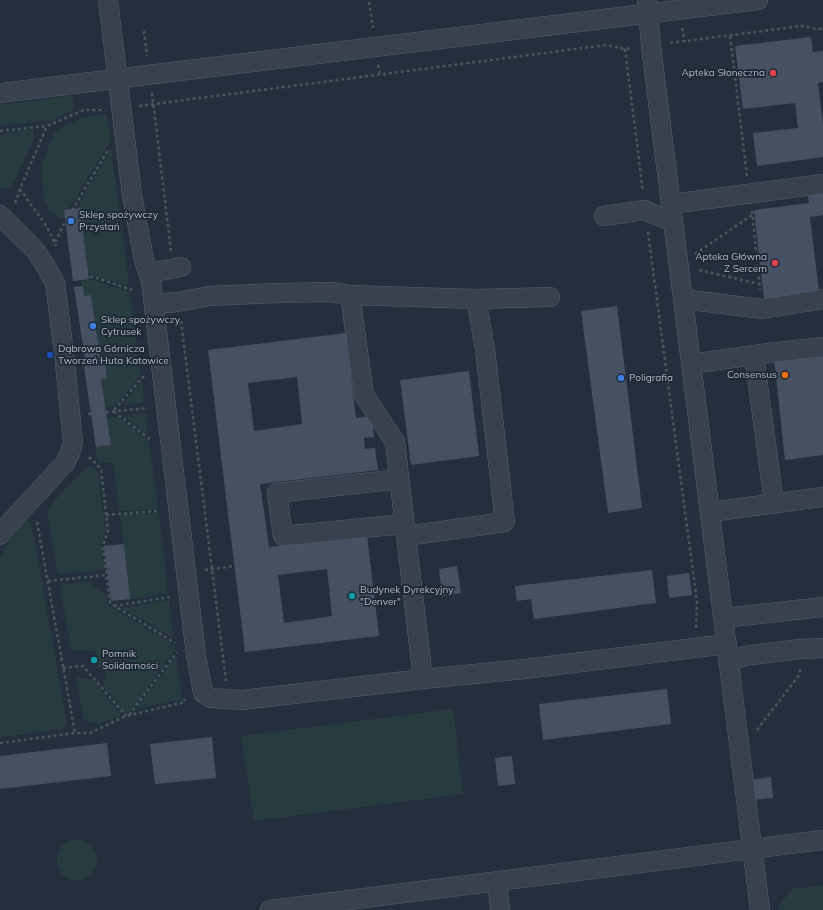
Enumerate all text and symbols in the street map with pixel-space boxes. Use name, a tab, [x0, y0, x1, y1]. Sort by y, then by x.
place label: Apteka Słoneczna	[681, 67, 765, 79]
marker: Apteka Słoneczna	[768, 68, 778, 78]
place label: Sklep spożywczy Przystań	[79, 209, 158, 232]
marker: Sklep spożywczy Przystań	[66, 216, 76, 226]
place label: Apteka Główna Z Sercem	[695, 251, 767, 274]
marker: Apteka Główna Z Sercem	[770, 258, 780, 268]
place label: Sklep spożywczy Cytrusek	[101, 314, 180, 338]
marker: Sklep spożywczy Cytrusek	[88, 321, 98, 331]
place label: Dąbrowa Górnicza Tworzeń Huta Katowice	[58, 343, 169, 366]
marker: Dąbrowa Górnicza Tworzeń Huta Katowice	[45, 350, 55, 360]
place label: Consensus	[727, 369, 777, 381]
marker: Consensus	[780, 370, 790, 380]
place label: Poligrafia	[629, 372, 673, 384]
marker: Poligrafia	[616, 373, 626, 383]
place label: Budynek Dyrekcyjny "Denver"	[360, 584, 454, 608]
marker: Budynek Dyrekcyjny "Denver"	[347, 591, 357, 601]
place label: Pomnik Solidarności	[102, 648, 158, 672]
marker: Pomnik Solidarności	[89, 655, 99, 665]

